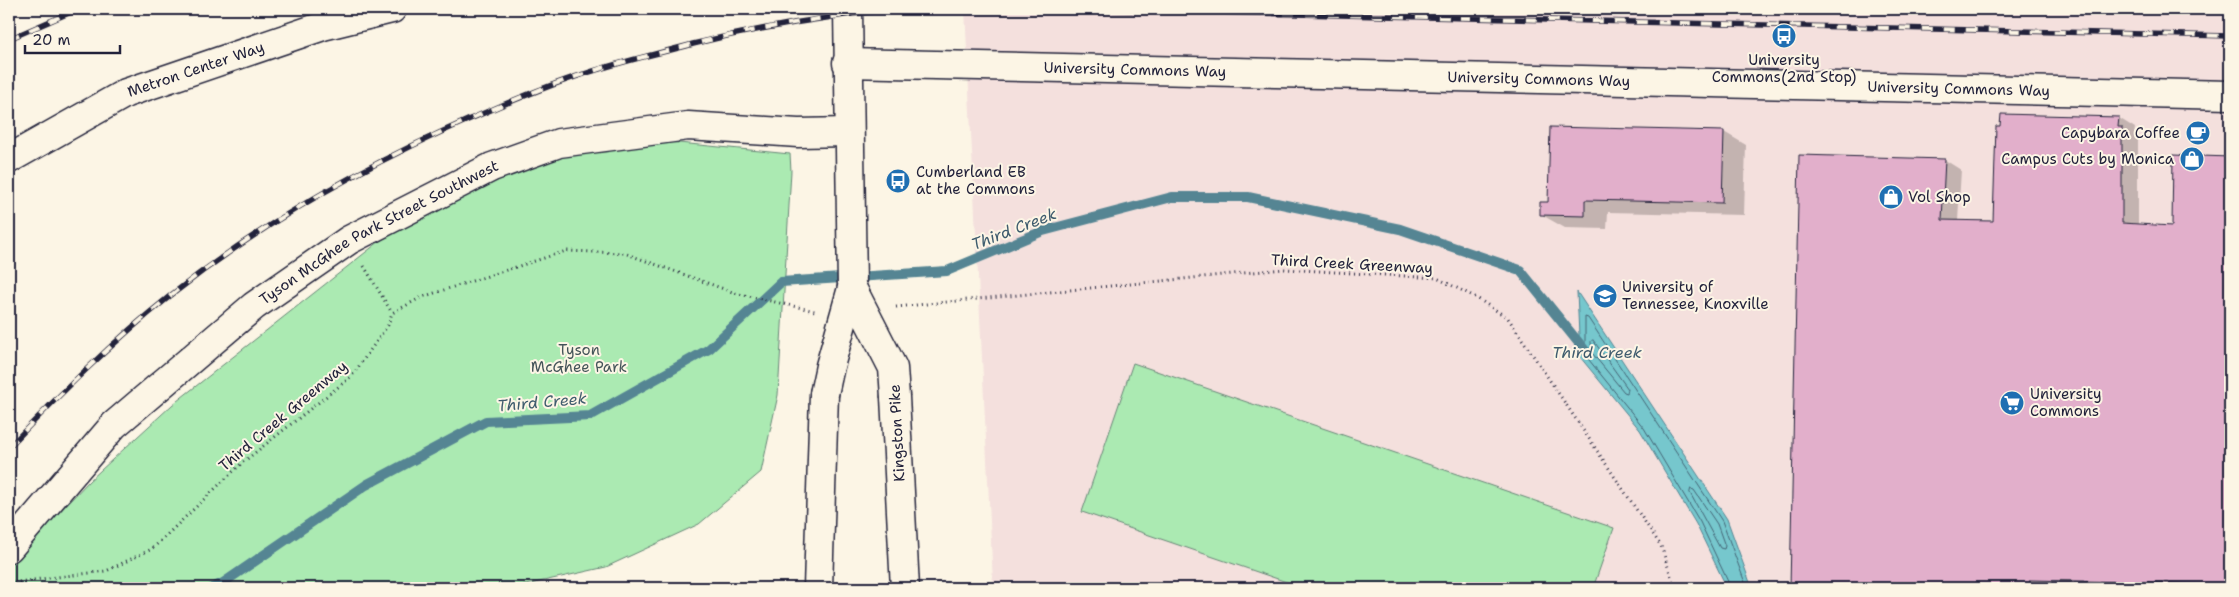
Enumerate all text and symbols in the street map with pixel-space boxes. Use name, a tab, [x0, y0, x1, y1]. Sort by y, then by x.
scale bar	[25, 22, 120, 54]
bus stop icon: University Commons(2nd Stop)	[1771, 23, 1797, 49]
text: 20 m	[32, 30, 71, 50]
street label: Metron Center Way	[125, 37, 267, 102]
place label: University Commons(2nd Stop)	[1712, 50, 1856, 87]
street label: University Commons Way	[1043, 58, 1227, 82]
street label: University Commons Way	[1447, 67, 1630, 91]
street label: University Commons Way	[1867, 77, 2050, 101]
cafe icon: Capybara Coffee	[2185, 120, 2211, 146]
place label: Capybara Coffee	[2061, 123, 2180, 143]
shop icon: Campus Cuts by Monica	[2179, 146, 2205, 172]
place label: Campus Cuts by Monica	[2001, 149, 2175, 169]
street label: Tyson McGhee Park Street Southwest	[255, 156, 501, 309]
place label: Cumberland EB at the Commons	[916, 162, 1035, 199]
bus stop icon: Cumberland EB at the Commons	[885, 168, 911, 194]
shop icon: Vol Shop	[1878, 184, 1904, 210]
place label: Vol Shop	[1908, 187, 1971, 207]
water label: Third Creek	[968, 203, 1060, 255]
street label: Third Creek Greenway	[1271, 250, 1433, 278]
place label: University of Tennessee, Knoxville	[1622, 277, 1769, 314]
school or university icon: University of Tennessee, Knoxville	[1592, 283, 1618, 309]
park label: Tyson McGhee Park	[531, 340, 627, 377]
water label: Third Creek	[1552, 342, 1642, 363]
street label: Third Creek Greenway	[214, 356, 352, 476]
street label: Kingston Pike	[884, 384, 910, 482]
place label: University Commons	[2030, 384, 2102, 421]
water label: Third Creek	[496, 388, 588, 416]
supermarket icon: University Commons	[1999, 390, 2025, 416]

